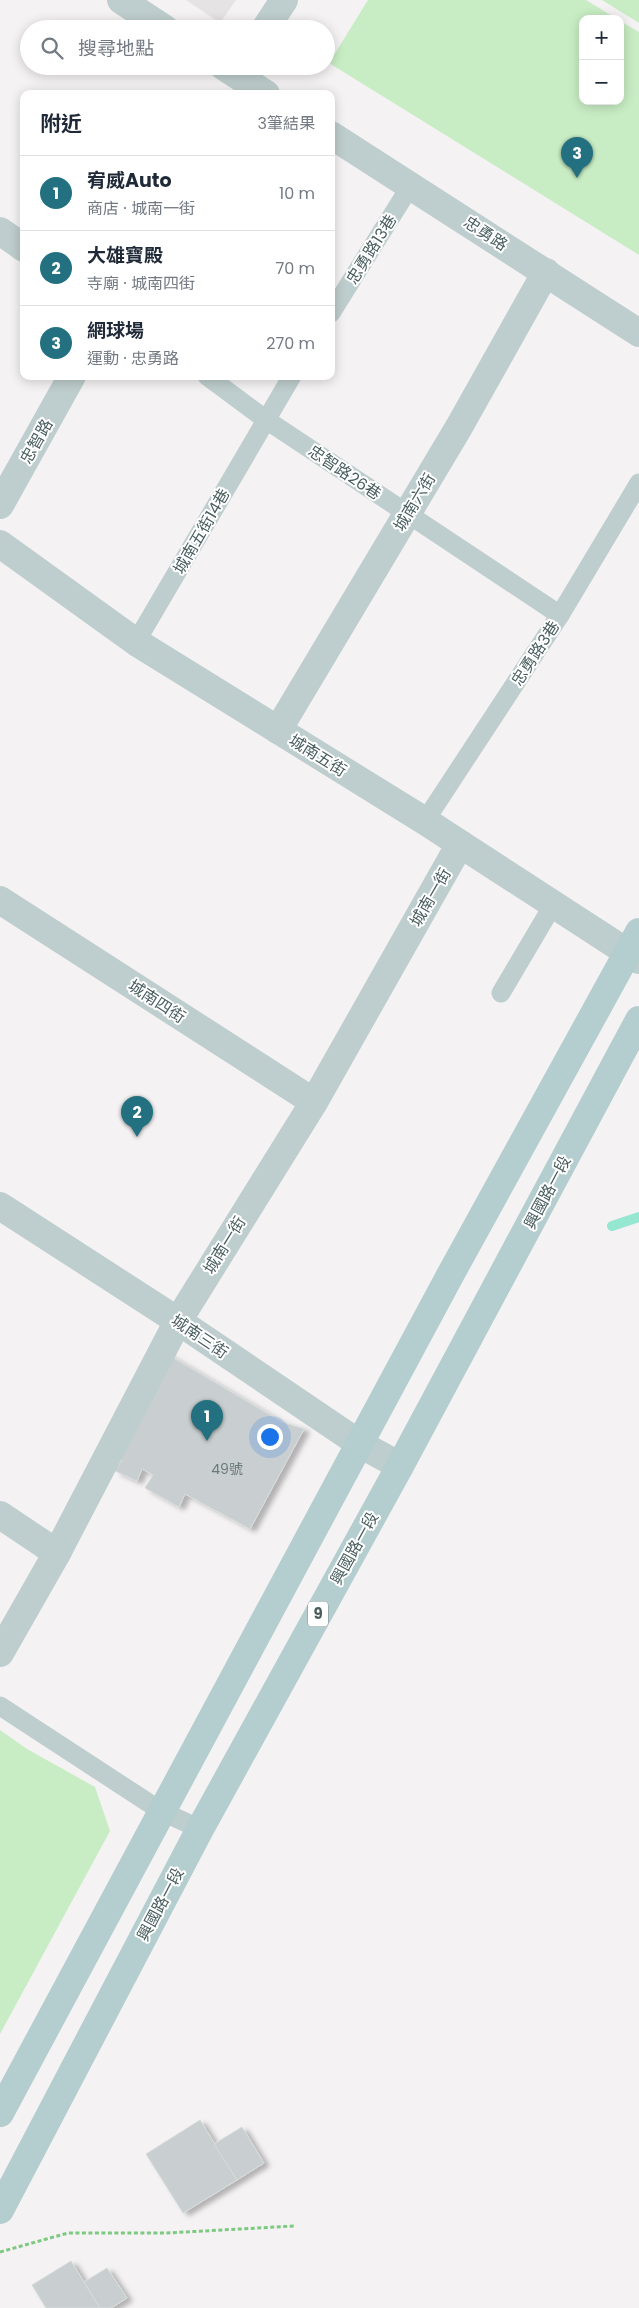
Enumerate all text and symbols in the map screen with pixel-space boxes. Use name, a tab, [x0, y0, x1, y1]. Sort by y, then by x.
map controls	[579, 15, 624, 105]
button: +	[579, 15, 624, 60]
search box	[20, 20, 335, 75]
icon: search	[38, 34, 66, 62]
text: 搜尋地點	[78, 35, 154, 62]
button: −	[579, 60, 624, 105]
text: 附近	[40, 109, 82, 138]
text: 3筆結果	[258, 112, 315, 135]
pin: 3	[561, 137, 593, 178]
text: 宥威Auto	[87, 167, 172, 194]
text: 1	[53, 182, 59, 205]
text: 10 m	[279, 182, 315, 205]
text: 商店 · 城南一街	[87, 197, 195, 220]
street label: 忠勇路13巷	[341, 210, 402, 289]
street label: 忠勇路	[459, 211, 512, 256]
text: 大雄寶殿	[87, 242, 163, 269]
text: 2	[51, 257, 61, 280]
text: 70 m	[275, 257, 315, 280]
text: 寺廟 · 城南四街	[87, 272, 195, 295]
text: 網球場	[87, 317, 144, 344]
text: 3	[51, 332, 61, 355]
text: 270 m	[266, 332, 315, 355]
text: 運動 · 忠勇路	[87, 347, 179, 370]
street label: 忠智路	[15, 415, 58, 468]
street label: 忠智路26巷	[304, 440, 386, 505]
street label: 城南六街	[388, 469, 441, 536]
street label: 城南五街14巷	[168, 484, 235, 578]
street label: 忠勇路3巷	[506, 616, 565, 690]
street label: 城南五街	[284, 729, 351, 782]
street label: 城南一街	[404, 864, 456, 931]
street label: 城南四街	[124, 974, 190, 1028]
pin: 2	[121, 1096, 153, 1137]
street label: 興國路一段	[519, 1152, 576, 1233]
street label: 城南一街	[198, 1212, 251, 1279]
street label: 城南三街	[167, 1309, 233, 1364]
pin: 1	[191, 1400, 223, 1441]
your location	[257, 1424, 283, 1450]
house number: 49號	[211, 1459, 243, 1479]
street label: 興國路一段	[325, 1508, 384, 1589]
road number: 9	[308, 1602, 328, 1626]
street label: 興國路一段	[132, 1864, 189, 1945]

